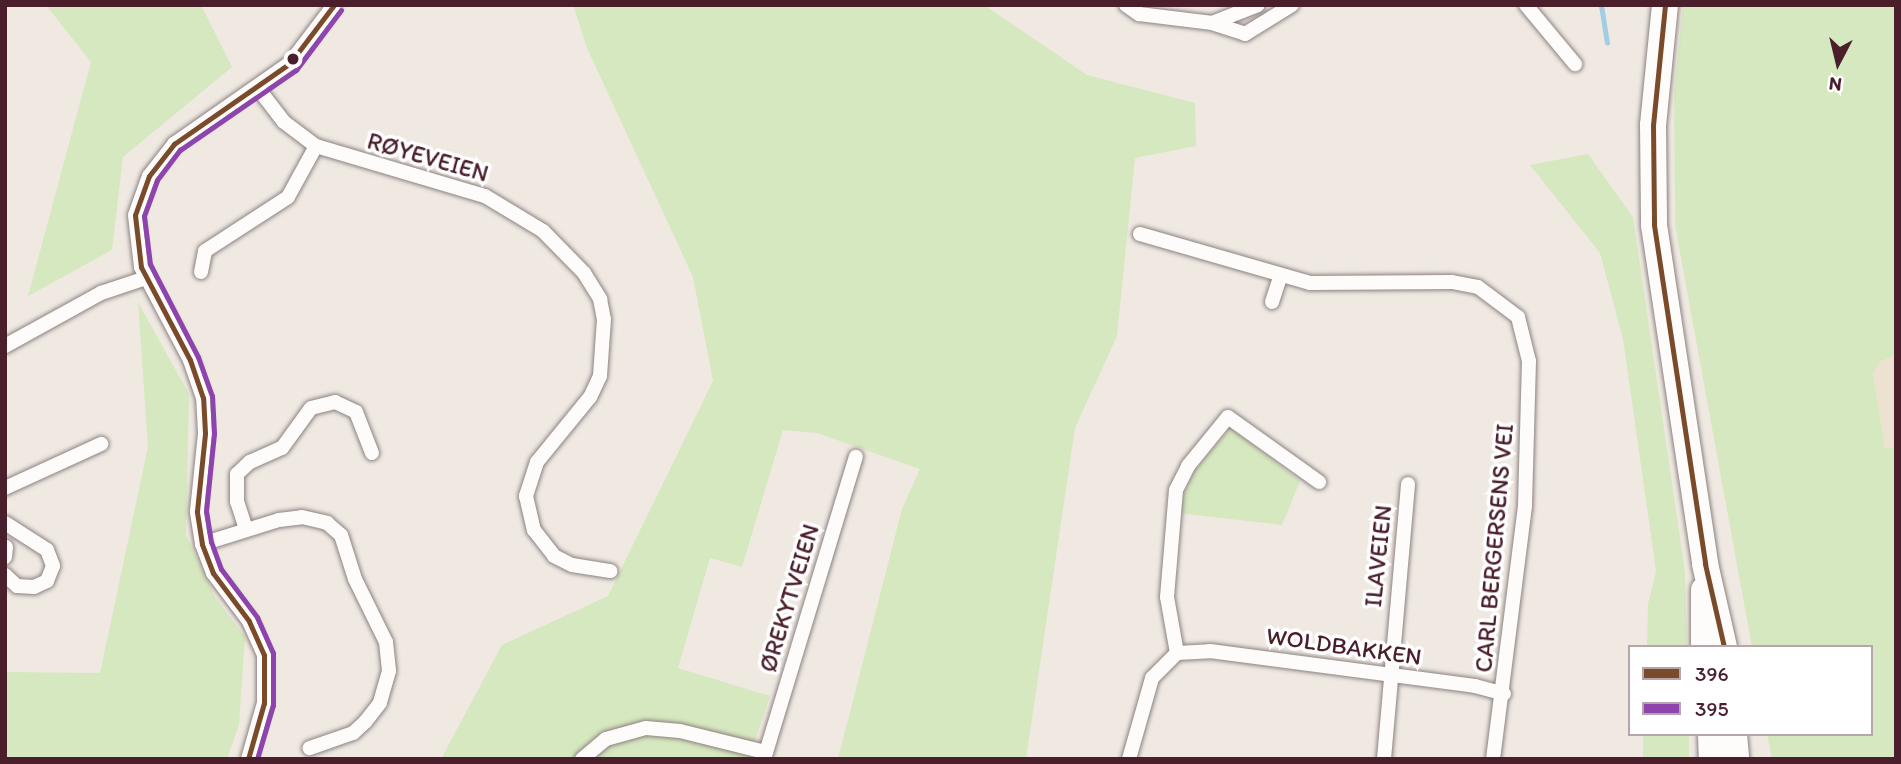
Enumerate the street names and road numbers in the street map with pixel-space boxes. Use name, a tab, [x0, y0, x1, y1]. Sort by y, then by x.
street label: RØYEVEIEN	[364, 126, 492, 188]
street label: CARL BERGERSENS VEI	[1469, 424, 1519, 672]
street label: ILAVEIEN	[1358, 504, 1398, 608]
street label: ØREKYTVEIEN	[753, 521, 825, 675]
street label: WOLDBAKKEN	[1265, 621, 1423, 671]

